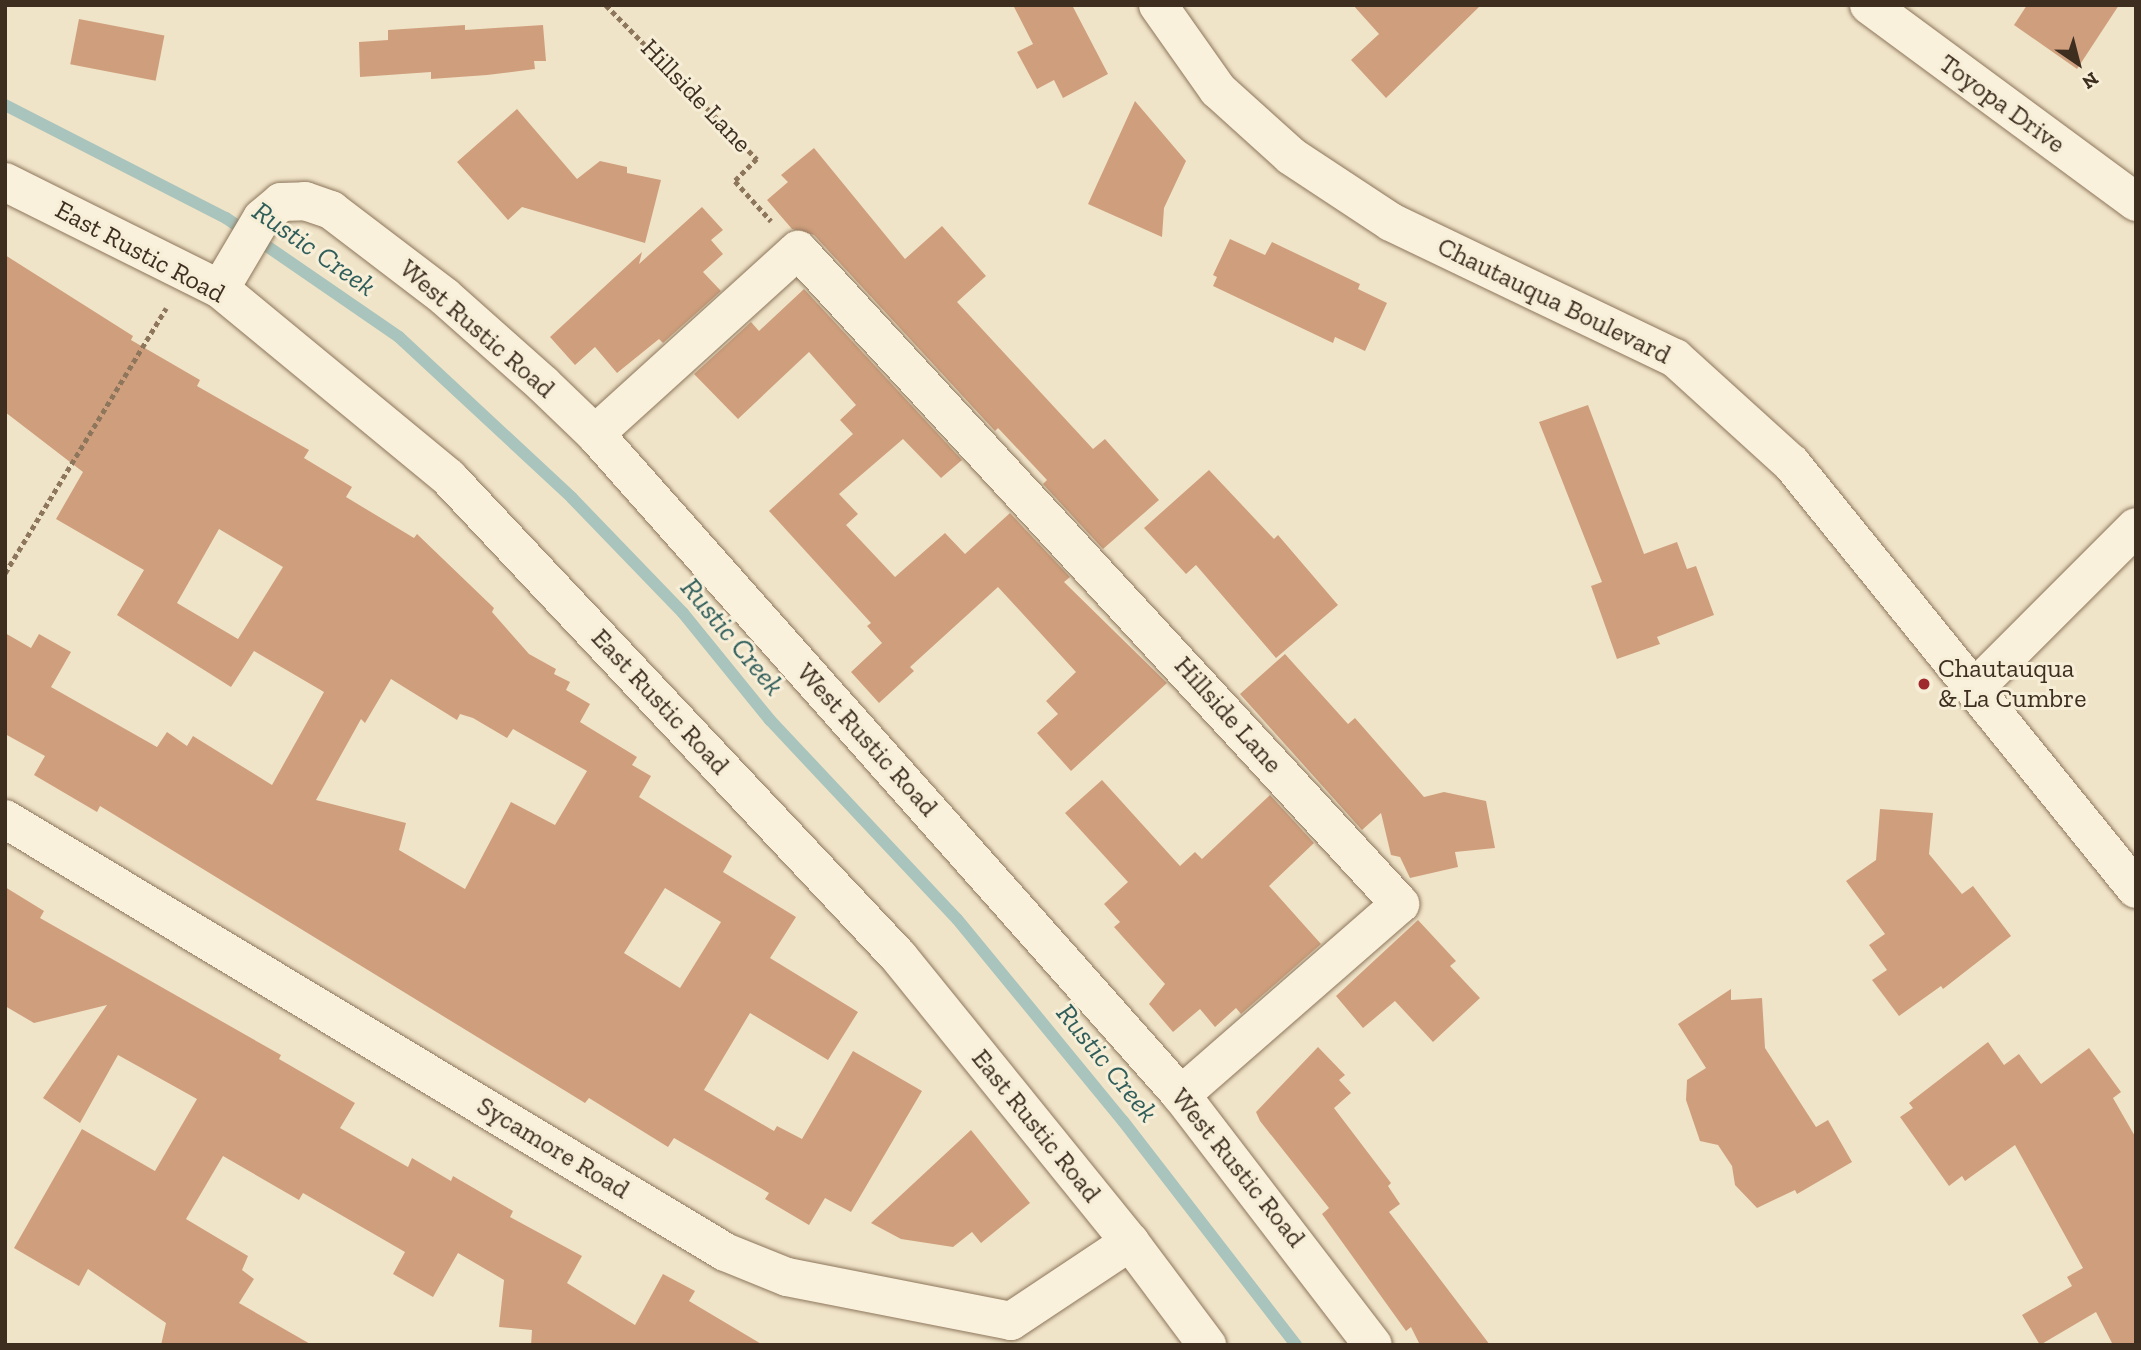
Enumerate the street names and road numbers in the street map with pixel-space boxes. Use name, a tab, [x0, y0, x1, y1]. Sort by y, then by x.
street label: Hillside Lane	[634, 33, 758, 159]
street label: Toyopa Drive	[1933, 48, 2071, 160]
street label: East Rustic Road	[50, 194, 230, 310]
street label: Chautauqua Boulevard	[1432, 231, 1676, 371]
street label: West Rustic Road	[393, 253, 561, 405]
street label: East Rustic Road	[585, 623, 735, 781]
street label: Hillside Lane	[1168, 650, 1288, 780]
street label: West Rustic Road	[790, 657, 944, 823]
street label: East Rustic Road	[965, 1043, 1107, 1209]
street label: West Rustic Road	[1165, 1082, 1311, 1254]
street label: Sycamore Road	[471, 1090, 635, 1206]

